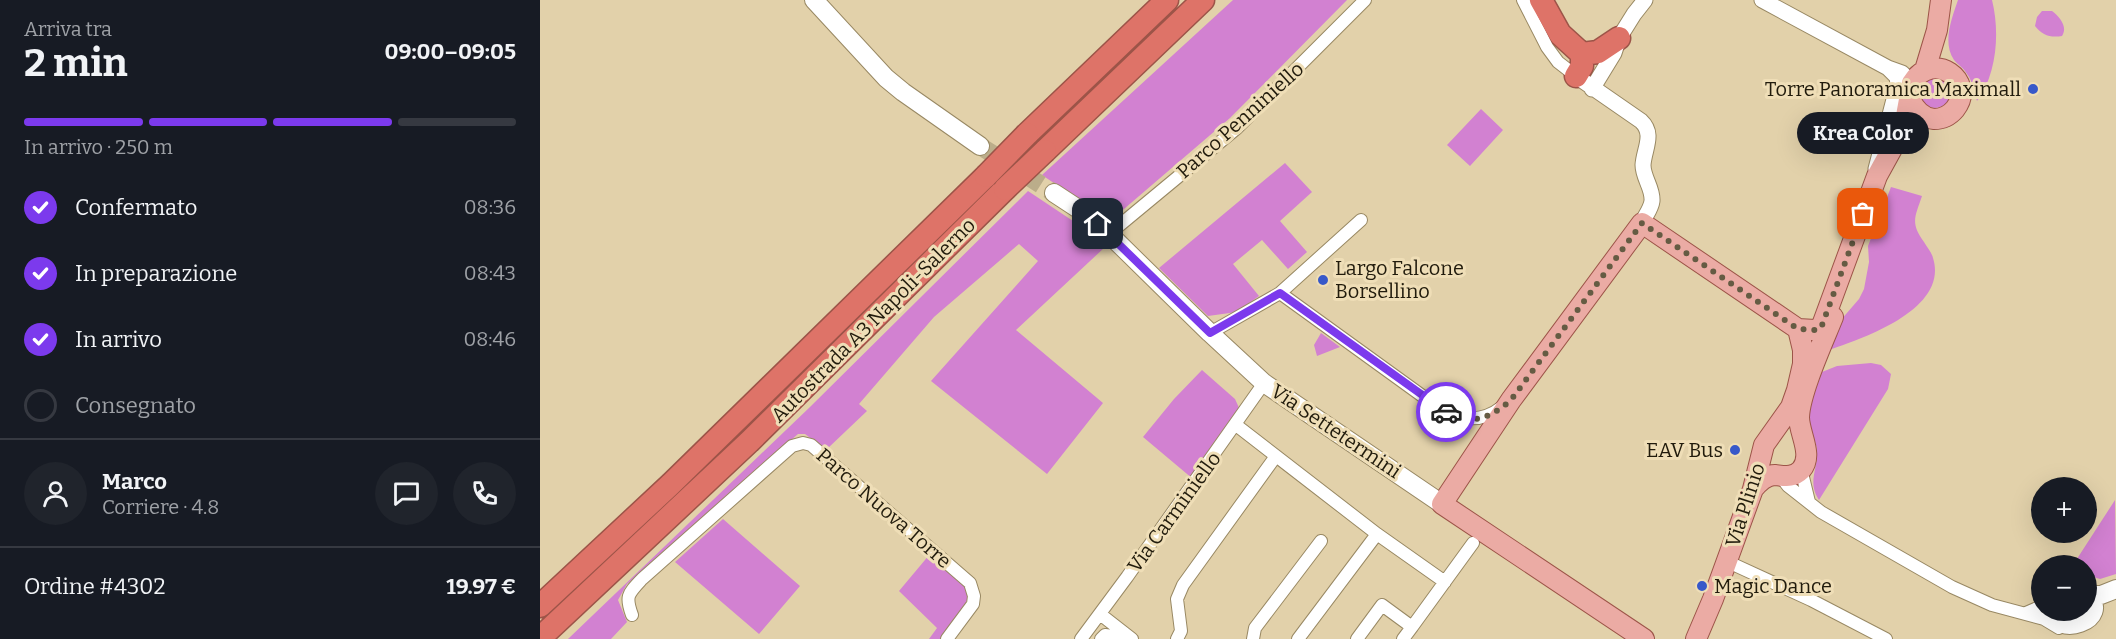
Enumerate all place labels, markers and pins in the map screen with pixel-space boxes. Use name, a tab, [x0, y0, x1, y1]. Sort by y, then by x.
place label: Torre Panoramica Maximall	[1765, 77, 2021, 101]
marker: Torre Panoramica Maximall	[2026, 82, 2040, 96]
callout: Krea Color	[1797, 112, 1929, 154]
pin	[1837, 188, 1888, 239]
pin	[1072, 198, 1123, 249]
place label: Largo Falcone Borsellino	[1335, 256, 1464, 303]
marker: Largo Falcone Borsellino	[1316, 273, 1330, 287]
place label: EAV Bus	[1646, 438, 1723, 462]
marker: EAV Bus	[1728, 443, 1742, 457]
place label: Magic Dance	[1714, 574, 1832, 598]
marker: Magic Dance	[1695, 579, 1709, 593]

